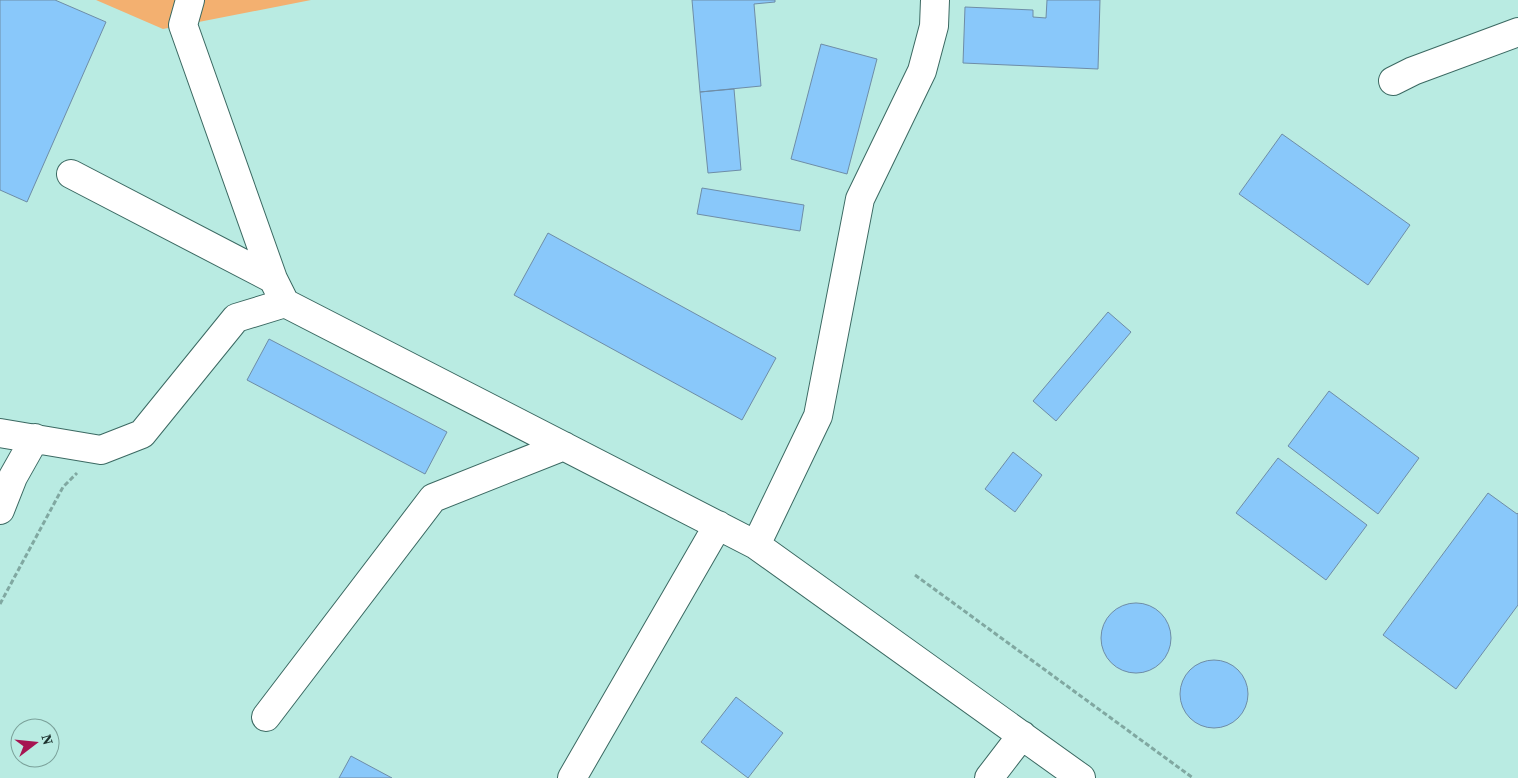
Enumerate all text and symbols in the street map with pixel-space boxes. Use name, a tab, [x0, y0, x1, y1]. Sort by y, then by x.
north arrow	[10, 718, 60, 768]
text: N	[36, 732, 59, 747]

